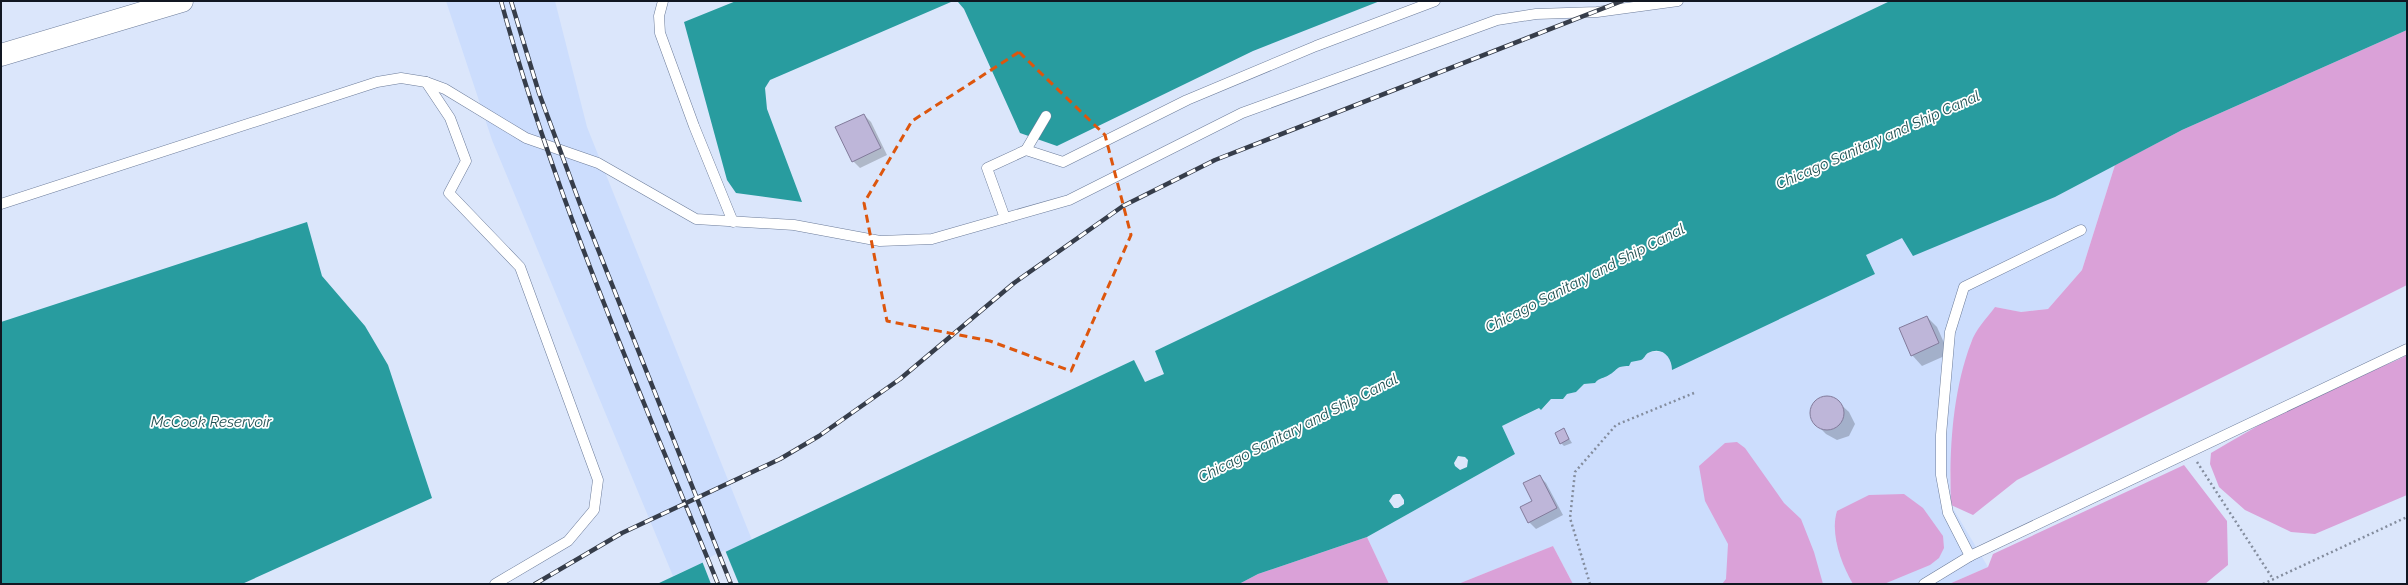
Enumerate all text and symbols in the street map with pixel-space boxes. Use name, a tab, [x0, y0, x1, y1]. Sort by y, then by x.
water label: Chicago Sanitary and Ship Canal	[1773, 87, 1983, 193]
water label: Chicago Sanitary and Ship Canal	[1482, 220, 1688, 336]
water label: Chicago Sanitary and Ship Canal	[1195, 370, 1401, 486]
water label: McCook Reservoir	[151, 413, 272, 431]

